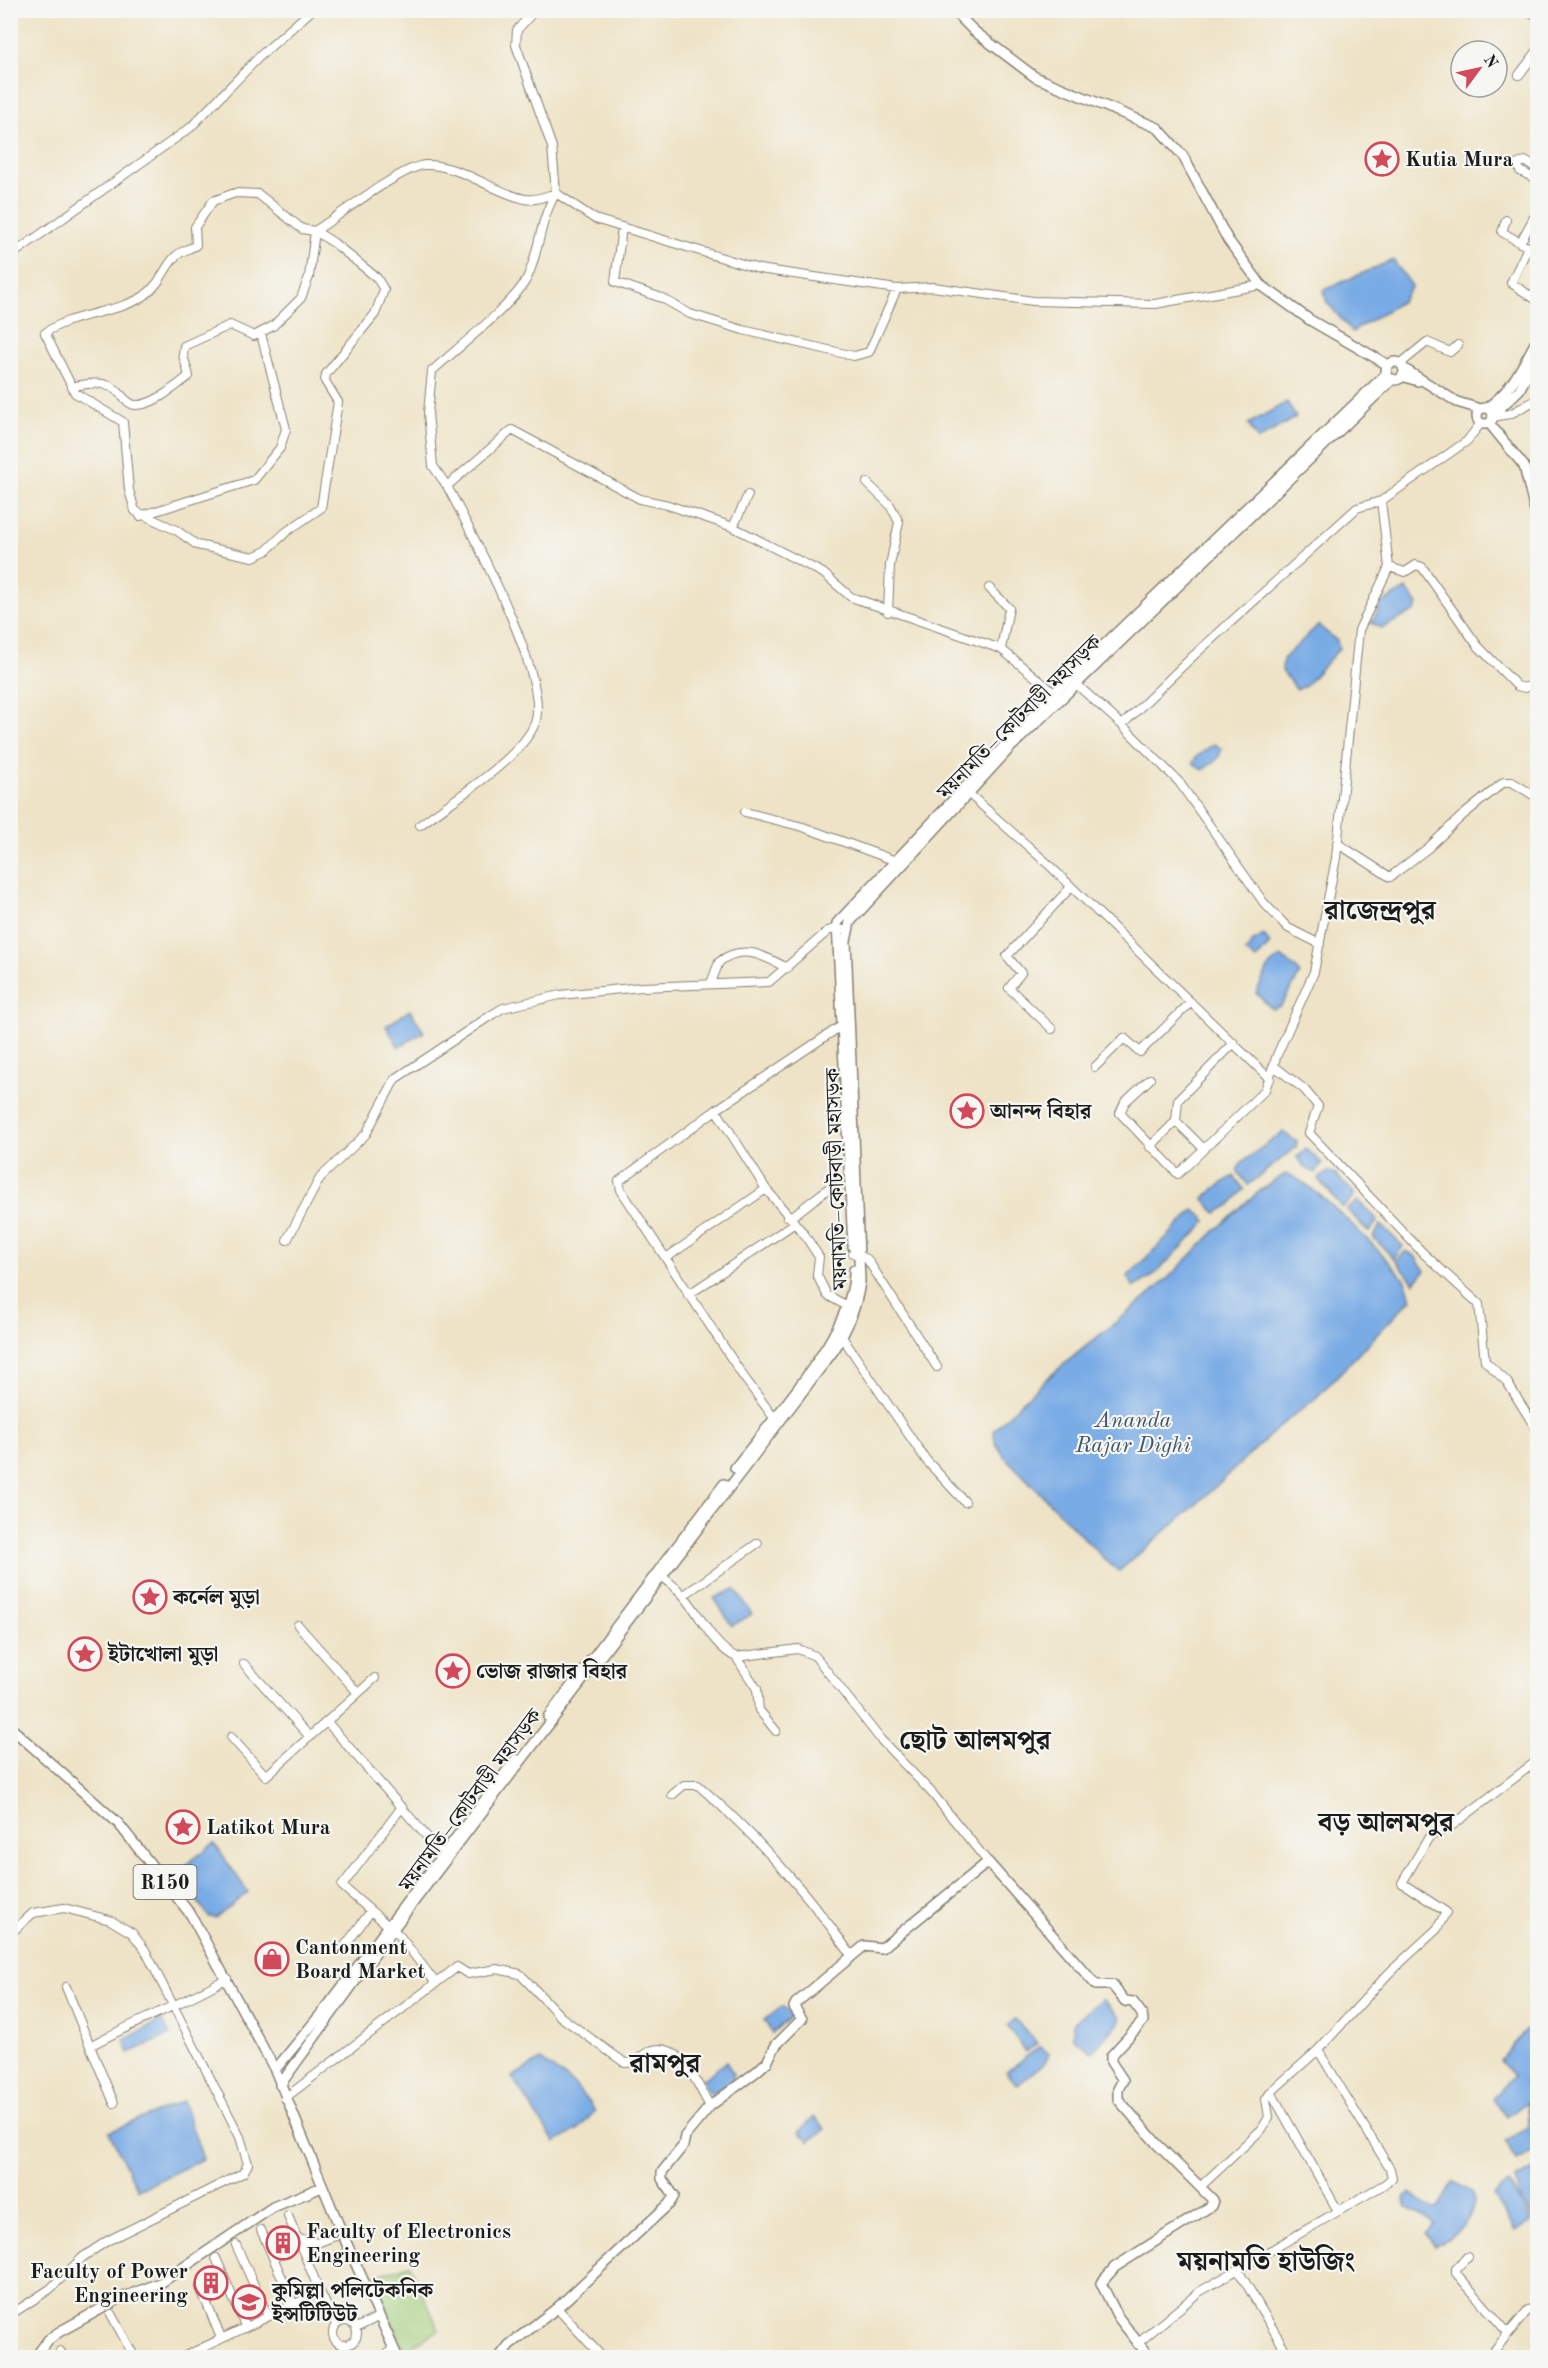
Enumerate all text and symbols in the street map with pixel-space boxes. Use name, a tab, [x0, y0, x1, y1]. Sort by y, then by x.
north arrow	[1449, 39, 1509, 99]
text: N	[1480, 52, 1500, 72]
place icon: Kutia Mura	[1364, 141, 1400, 177]
place label: Kutia Mura	[1405, 150, 1513, 171]
street label: ময়নামতি–কোটবাড়ী মহাসড়ক	[931, 629, 1107, 805]
district label: রাজেন্দ্রপুর	[1323, 898, 1437, 925]
street label: ময়নামতি–কোটবাড়ী মহাসড়ক	[820, 1066, 852, 1291]
place icon: আনন্দ বিহার	[949, 1093, 985, 1129]
place label: আনন্দ বিহার	[989, 1098, 1093, 1123]
water label: Ananda Rajar Dighi	[1074, 1410, 1191, 1457]
place icon: কর্নেল মুড়া	[132, 1579, 168, 1615]
place label: কর্নেল মুড়া	[172, 1585, 260, 1610]
place icon: ইটাখোলা মুড়া	[67, 1636, 103, 1672]
place label: ইটাখোলা মুড়া	[107, 1641, 218, 1667]
place icon: ভোজ রাজার বিহার	[435, 1653, 471, 1689]
place label: ভোজ রাজার বিহার	[476, 1658, 629, 1683]
street label: ময়নামতি–কোটবাড়ী মহাসড়ক	[393, 1703, 547, 1897]
district label: ছোট আলমপুর	[899, 1723, 1052, 1755]
place icon: Latikot Mura	[165, 1809, 201, 1845]
district label: বড় আলমপুর	[1317, 1810, 1455, 1837]
place label: Latikot Mura	[206, 1818, 331, 1839]
road number: R150	[134, 1865, 196, 1899]
place label: Cantonment Board Market	[295, 1938, 426, 1983]
shop icon: Cantonment Board Market	[254, 1941, 290, 1977]
district label: রামপুর	[629, 2051, 702, 2078]
place label: Faculty of Electronics Engineering	[306, 2222, 511, 2267]
building icon: Faculty of Electronics Engineering	[265, 2225, 301, 2261]
district label: ময়নামতি হাউজিং	[1176, 2244, 1355, 2276]
place label: Faculty of Power Engineering	[30, 2262, 188, 2307]
building icon: Faculty of Power Engineering	[193, 2265, 229, 2301]
place label: কুমিল্লা পলিটেকনিক ইন্সটিটিউট	[271, 2277, 435, 2326]
school or university icon: কুমিল্লা পলিটেকনিক ইন্সটিটিউট	[231, 2284, 267, 2320]

